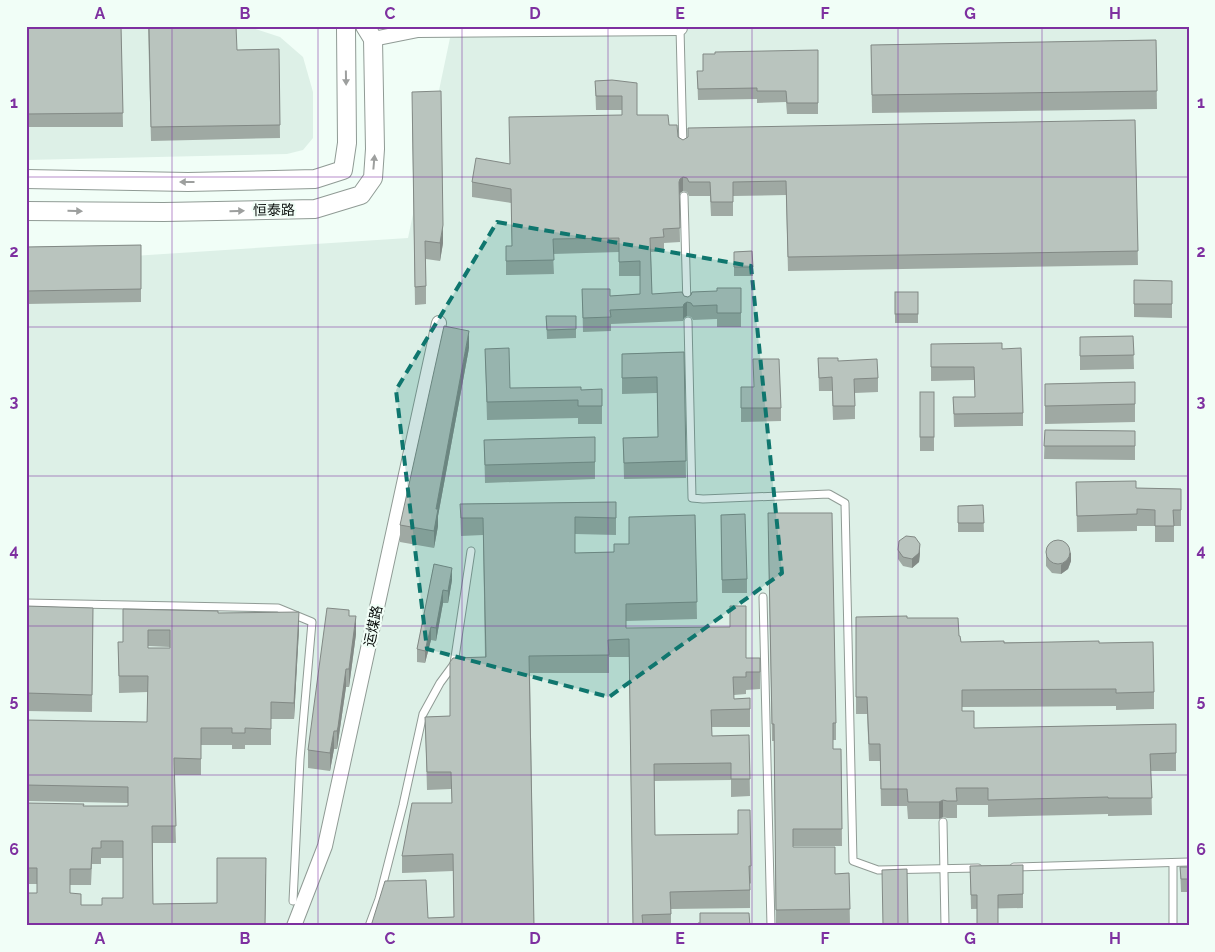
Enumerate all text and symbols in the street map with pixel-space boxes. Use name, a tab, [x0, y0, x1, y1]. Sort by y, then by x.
text: A	[95, 4, 106, 23]
text: B	[240, 4, 251, 23]
text: C	[385, 4, 396, 23]
text: D	[529, 4, 541, 23]
text: E	[675, 4, 685, 23]
text: F	[820, 4, 830, 23]
text: G	[964, 4, 976, 23]
text: H	[1109, 4, 1121, 23]
one-way arrow	[343, 70, 351, 86]
text: 1	[10, 93, 18, 112]
text: 1	[1197, 93, 1205, 112]
one-way arrow	[371, 154, 379, 170]
one-way arrow	[179, 178, 195, 186]
street label: 恒泰路	[253, 202, 295, 218]
one-way arrow	[67, 207, 83, 215]
one-way arrow	[230, 207, 246, 215]
text: 2	[9, 242, 19, 261]
text: 2	[1196, 242, 1206, 261]
text: 3	[10, 392, 19, 411]
text: 3	[1197, 392, 1206, 411]
text: 4	[9, 541, 19, 560]
text: 4	[1196, 541, 1206, 560]
street label: 运煤路	[361, 604, 385, 648]
text: 5	[10, 691, 19, 710]
text: 5	[1197, 691, 1206, 710]
text: 6	[9, 840, 19, 859]
text: 6	[1196, 840, 1206, 859]
text: A	[95, 929, 106, 948]
text: B	[240, 929, 251, 948]
text: C	[385, 929, 396, 948]
text: D	[529, 929, 541, 948]
text: E	[675, 929, 685, 948]
text: F	[820, 929, 830, 948]
text: G	[964, 929, 976, 948]
text: H	[1109, 929, 1121, 948]

